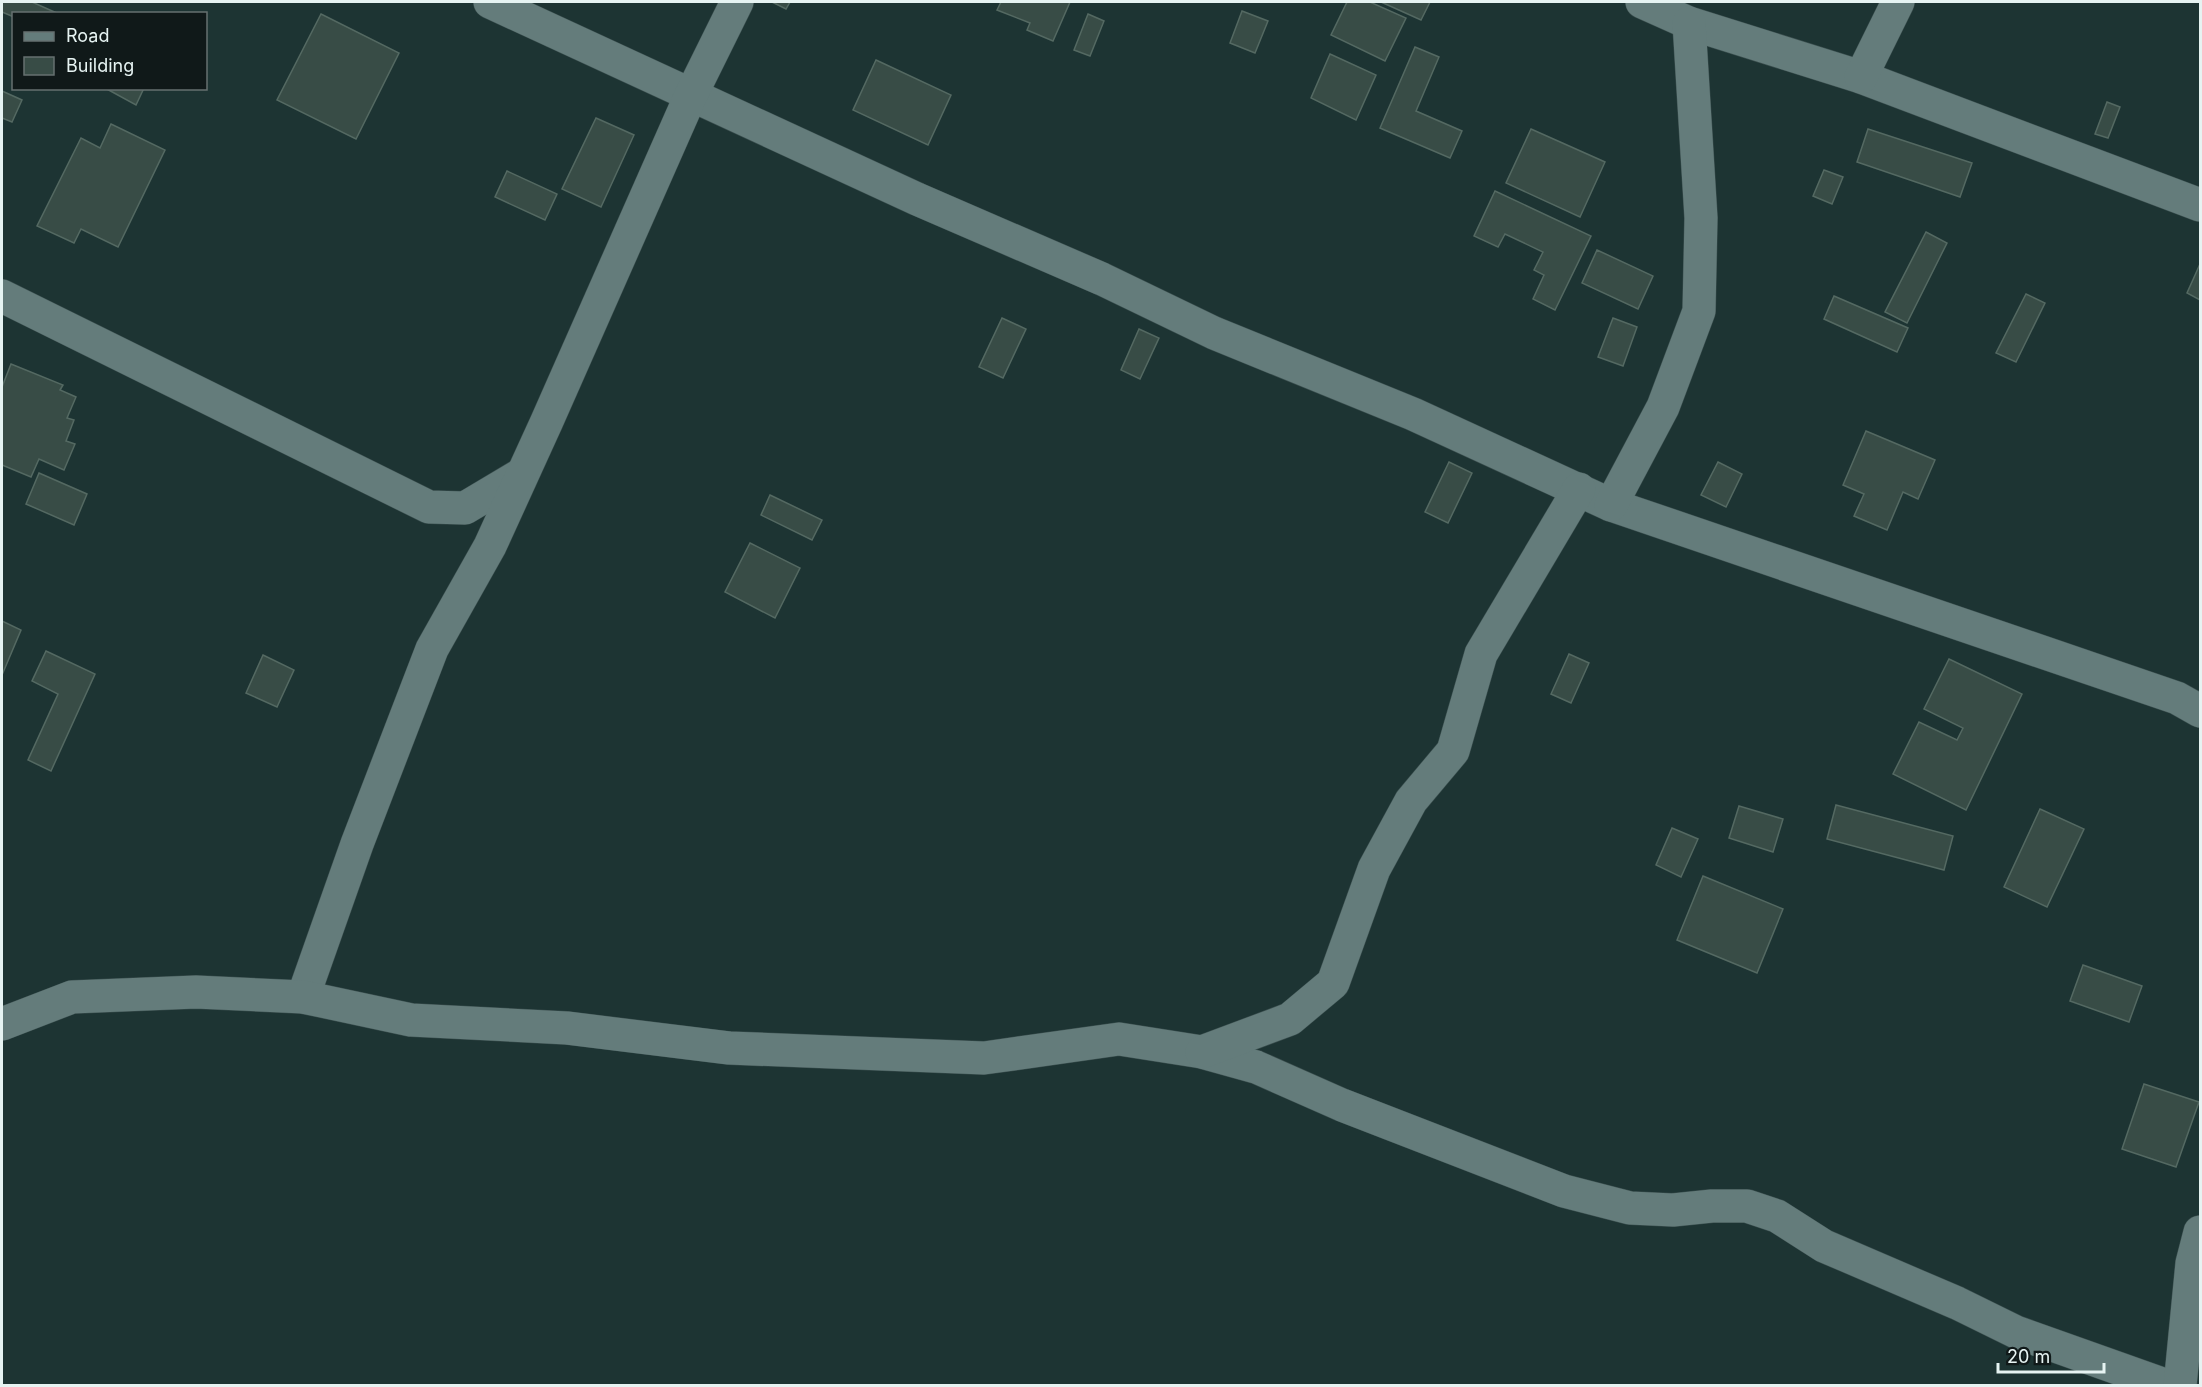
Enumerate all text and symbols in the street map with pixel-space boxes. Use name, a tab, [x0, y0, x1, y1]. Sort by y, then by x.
legend	[12, 12, 207, 90]
text: Road	[66, 25, 109, 46]
text: Building	[66, 55, 134, 76]
scale bar	[1998, 1336, 2104, 1374]
text: 20 m	[2007, 1346, 2050, 1367]

